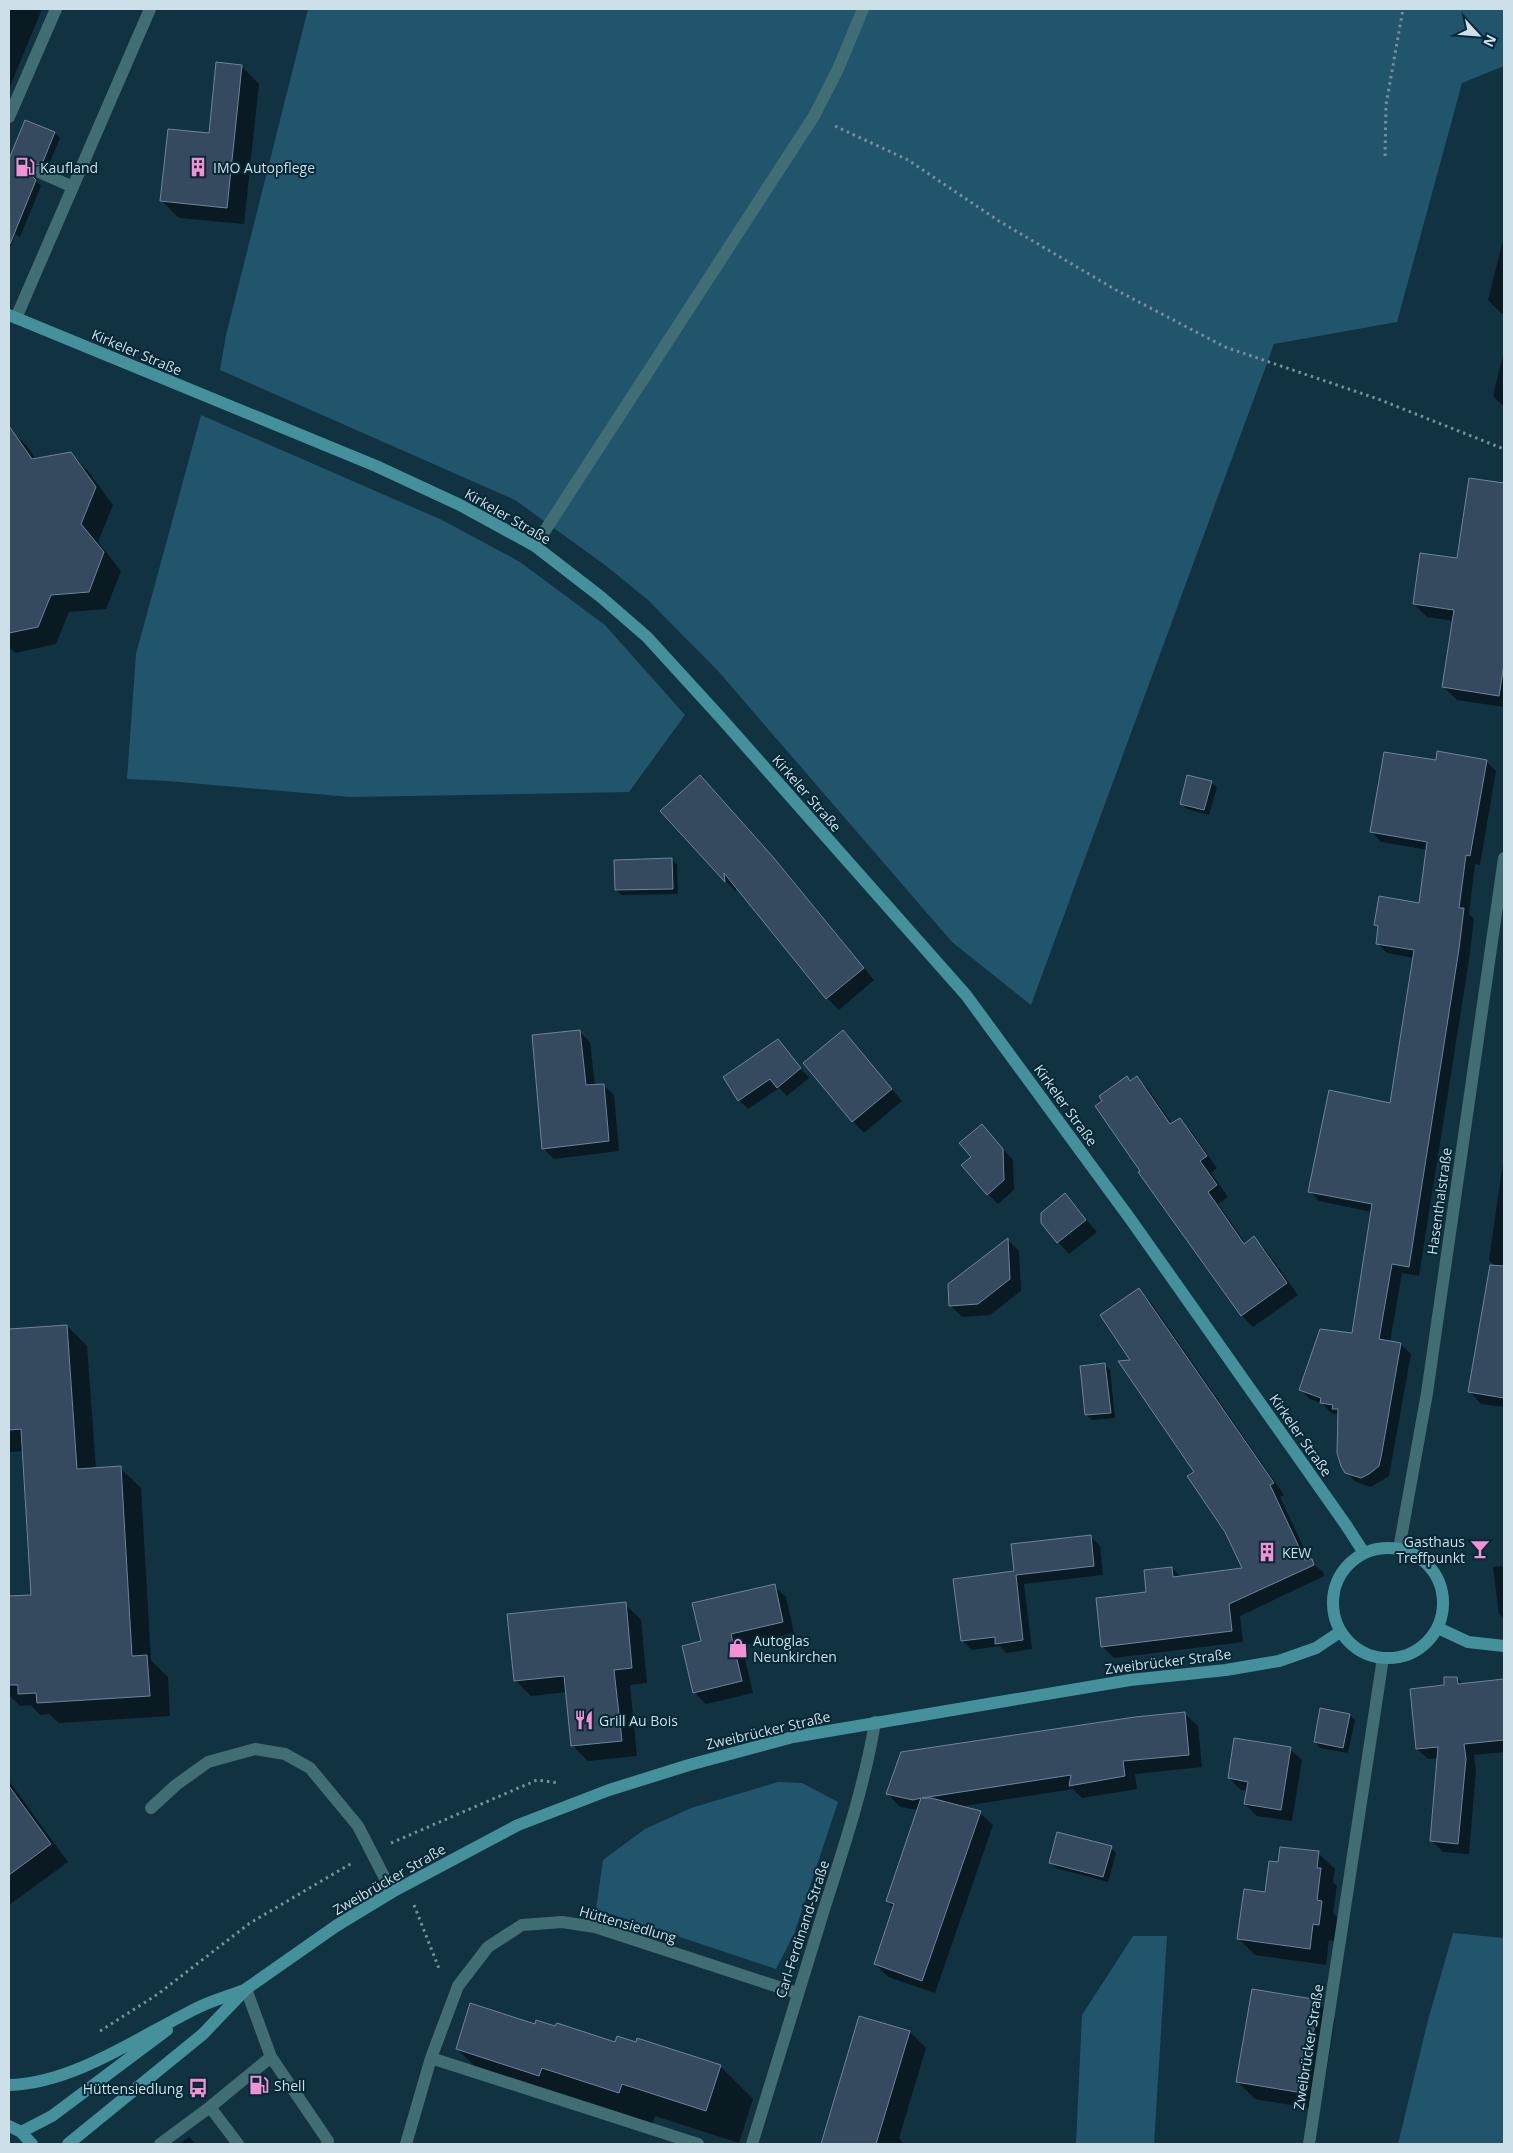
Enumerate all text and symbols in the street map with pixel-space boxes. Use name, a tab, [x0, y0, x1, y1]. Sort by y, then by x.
north arrow	[1453, 10, 1503, 60]
text: N	[1479, 32, 1501, 50]
fuel station icon: Kaufland	[14, 156, 36, 178]
building icon: IMO Autopflege	[187, 156, 209, 178]
place label: Kaufland	[40, 158, 98, 177]
place label: IMO Autopflege	[213, 158, 315, 177]
street label: Kirkeler Straße	[89, 324, 185, 380]
street label: Kirkeler Straße	[461, 484, 555, 548]
street label: Kirkeler Straße	[768, 750, 846, 836]
street label: Kirkeler Straße	[1030, 1060, 1102, 1150]
street label: Hasenthalstraße	[1422, 1146, 1456, 1256]
street label: Kirkeler Straße	[1266, 1390, 1337, 1480]
place label: Gasthaus Treffpunkt	[1396, 1532, 1465, 1567]
bar icon: Gasthaus Treffpunkt	[1469, 1538, 1491, 1560]
building icon: KEW	[1256, 1541, 1278, 1563]
place label: KEW	[1282, 1543, 1311, 1562]
place label: Autoglas Neunkirchen	[753, 1631, 837, 1666]
shop icon: Autoglas Neunkirchen	[727, 1637, 749, 1659]
street label: Zweibrücker Straße	[1104, 1644, 1232, 1678]
street label: Zweibrücker Straße	[704, 1706, 832, 1754]
restaurant icon: Grill Au Bois	[573, 1709, 595, 1731]
place label: Grill Au Bois	[599, 1711, 678, 1730]
street label: Zweibrücker Straße	[329, 1839, 449, 1919]
street label: Carl-Ferdinand-Straße	[771, 1857, 833, 2000]
street label: Hüttensiedlung	[577, 1901, 679, 1947]
street label: Zweibrücker Straße	[1289, 1983, 1327, 2111]
fuel station icon: Shell	[248, 2074, 270, 2096]
place label: Shell	[274, 2076, 305, 2095]
bus stop icon: Hüttensiedlung	[187, 2077, 209, 2099]
place label: Hüttensiedlung	[83, 2079, 183, 2098]

